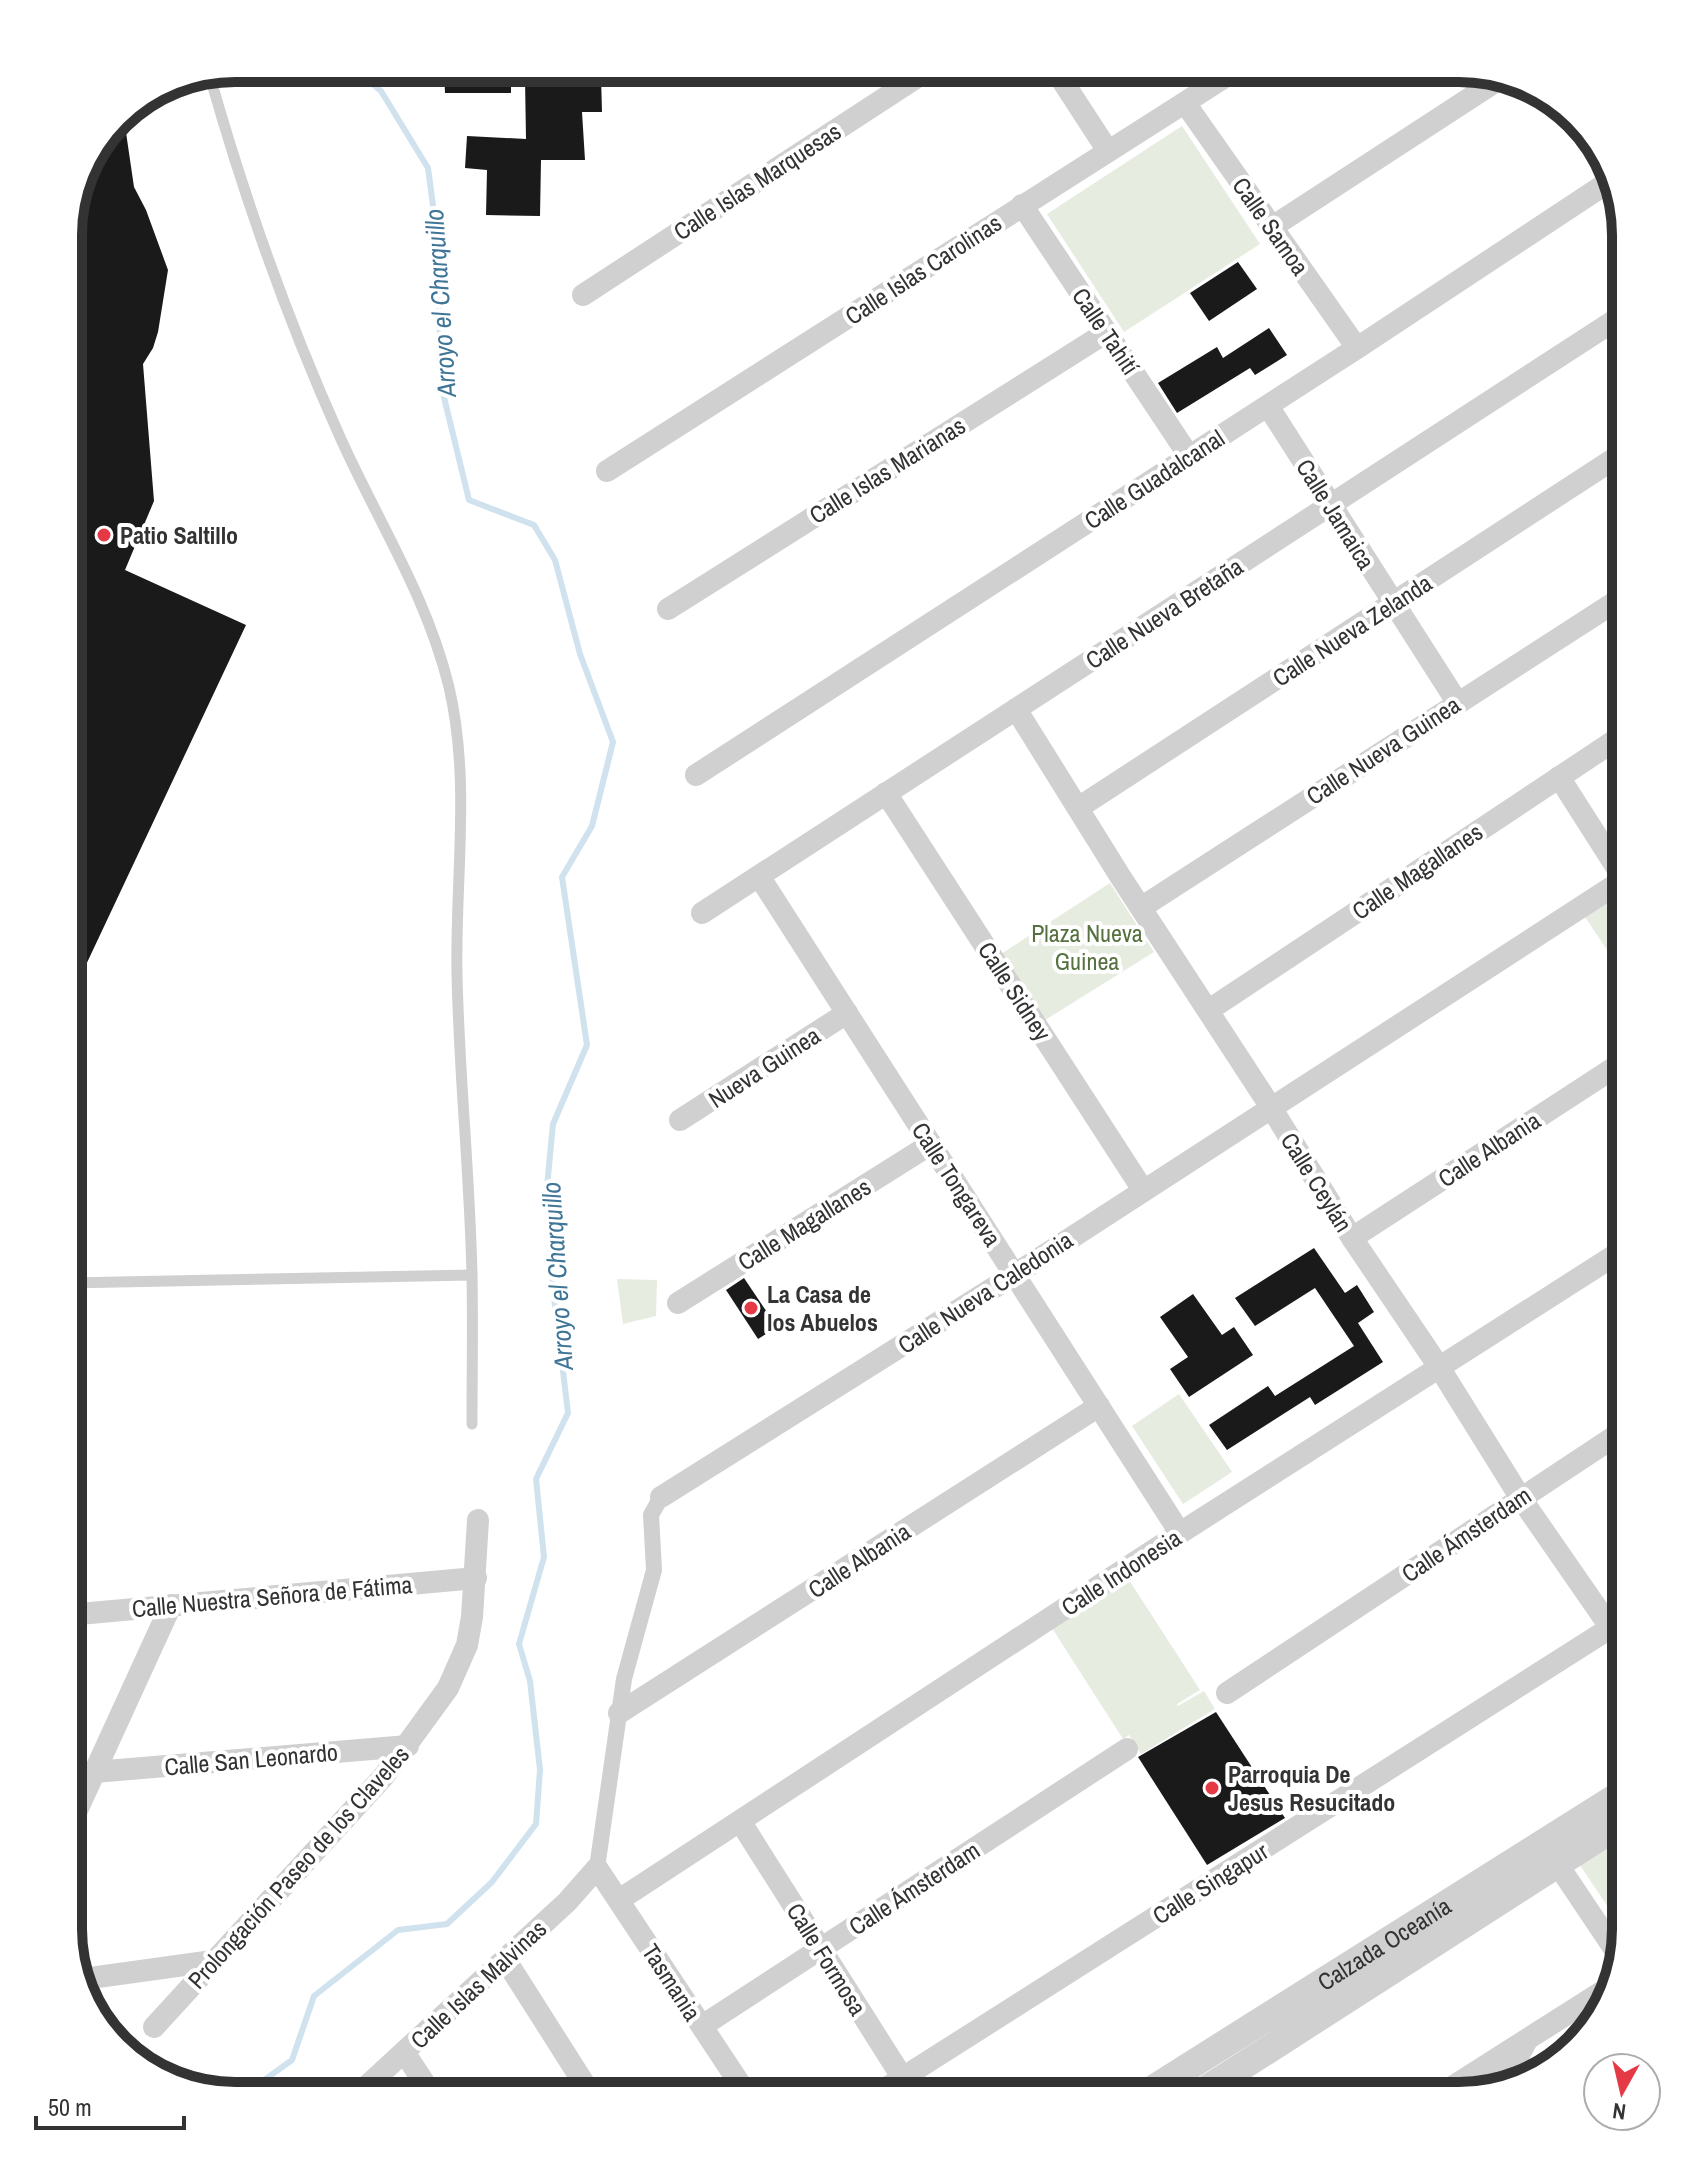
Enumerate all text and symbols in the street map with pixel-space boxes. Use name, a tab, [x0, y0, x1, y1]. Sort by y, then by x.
street label: Calle Islas Marquesas	[667, 115, 847, 247]
street label: Calle Samoa	[1226, 171, 1316, 281]
street label: Calle Islas Carolinas	[839, 206, 1007, 332]
water label: Arroyo el Charquillo	[416, 208, 464, 399]
street label: Calle Tahití	[1065, 281, 1147, 381]
street label: Calle Islas Marianas	[803, 409, 971, 531]
street label: Calle Guadalcanal	[1078, 422, 1230, 536]
street label: Calle Jamaica	[1289, 453, 1383, 575]
place label: Patio Saltillo	[120, 519, 238, 551]
marker: Patio Saltillo	[95, 526, 113, 544]
street label: Calle Nueva Bretaña	[1079, 550, 1249, 676]
street label: Calle Nueva Zelanda	[1266, 567, 1438, 693]
street label: Calle Nueva Guinea	[1300, 688, 1466, 812]
street label: Calle Magallanes	[1345, 816, 1489, 926]
park label: Plaza Nueva Guinea	[1031, 917, 1143, 977]
street label: Calle Sidney	[971, 935, 1059, 1047]
street label: Nueva Guinea	[702, 1019, 826, 1115]
street label: Calle Albania	[1432, 1104, 1546, 1194]
street label: Calle Tongareva	[905, 1116, 1009, 1252]
street label: Calle Ceylán	[1274, 1126, 1360, 1238]
street label: Calle Magallanes	[732, 1170, 876, 1278]
water label: Arroyo el Charquillo	[533, 1181, 581, 1372]
street label: Calle Nueva Caledonia	[891, 1223, 1079, 1361]
place label: La Casa de los Abuelos	[767, 1278, 878, 1338]
marker: La Casa de los Abuelos	[742, 1299, 760, 1317]
street label: Calle Ámsterdam	[1395, 1479, 1537, 1589]
street label: Calle Albania	[802, 1515, 916, 1605]
street label: Calle Indonesia	[1055, 1521, 1187, 1623]
street label: Calle Nuestra Señora de Fátima	[131, 1568, 414, 1624]
street label: Calle San Leonardo	[163, 1735, 339, 1783]
street label: Prolongación Paseo de los Claveles	[180, 1739, 416, 1995]
place label: Parroquia De Jesus Resucitado	[1228, 1758, 1395, 1818]
marker: Parroquia De Jesus Resucitado	[1203, 1779, 1221, 1797]
street label: Calle Ámsterdam	[842, 1834, 986, 1942]
street label: Calle Singapur	[1146, 1835, 1274, 1931]
street label: Calzada Oceanía	[1311, 1889, 1457, 1998]
street label: Calle Formosa	[780, 1897, 874, 2021]
street label: Calle Islas Malvinas	[403, 1913, 553, 2055]
street label: Tasmania	[635, 1937, 709, 2027]
north arrow	[1582, 2052, 1662, 2132]
scale bar	[36, 2080, 184, 2130]
text: 50 m	[48, 2091, 92, 2123]
text: N	[1611, 2096, 1628, 2128]

